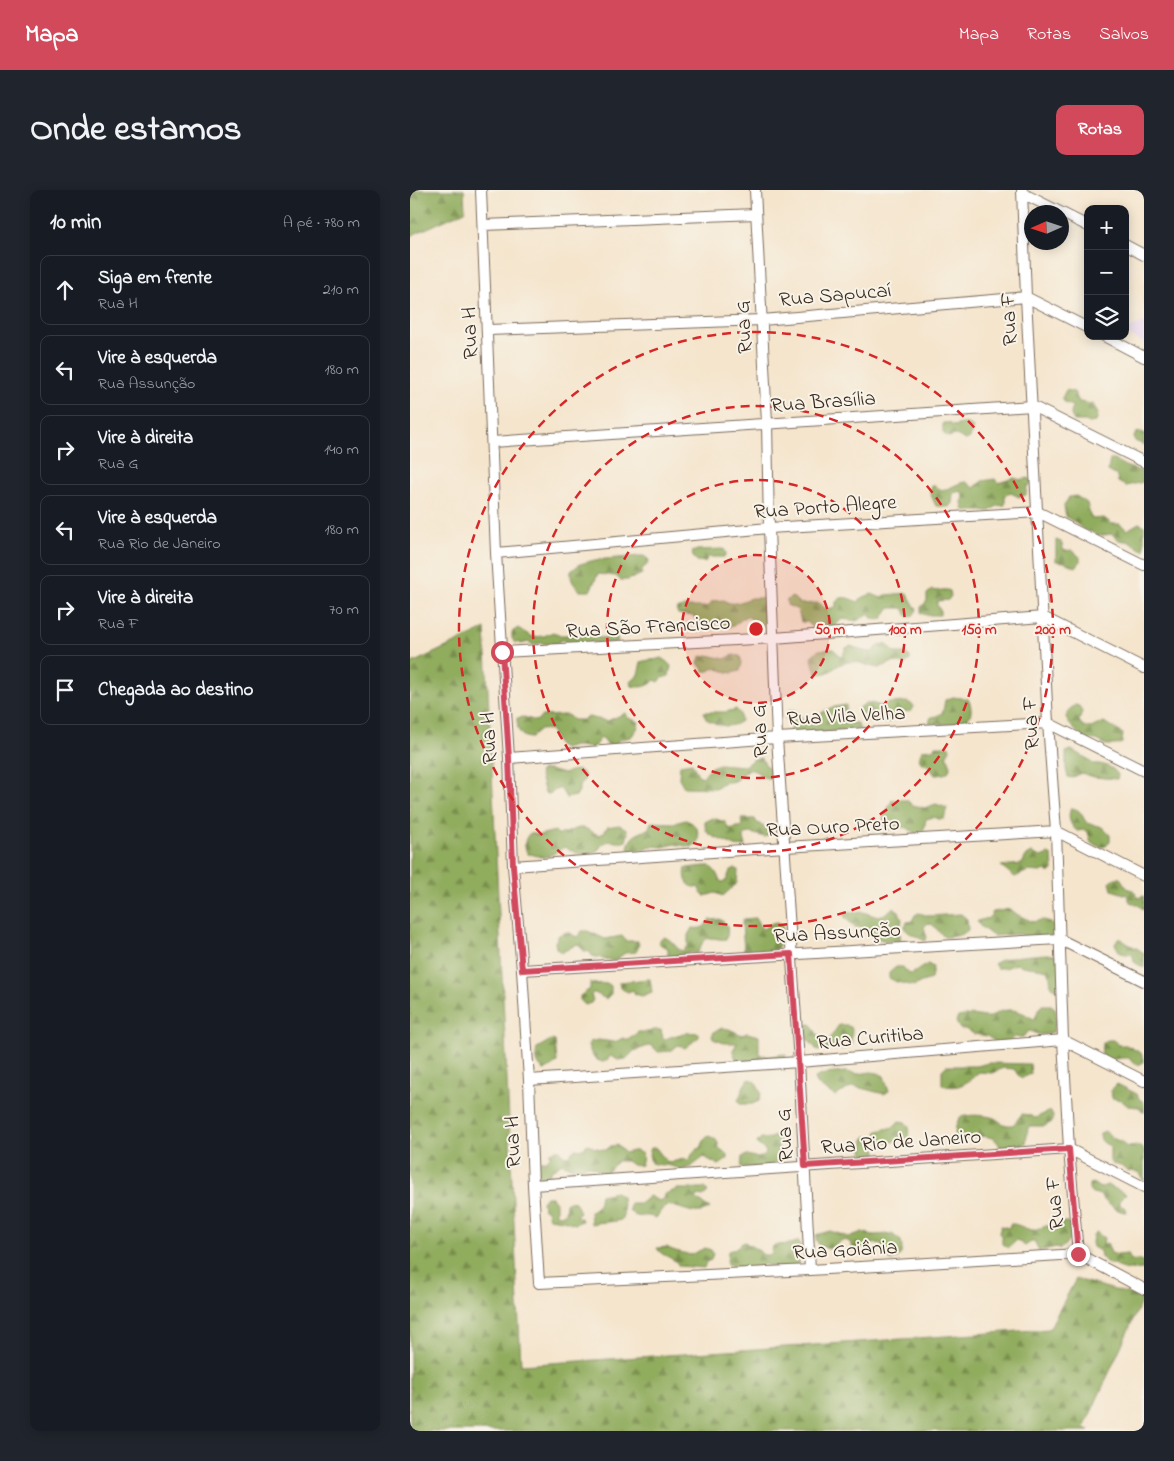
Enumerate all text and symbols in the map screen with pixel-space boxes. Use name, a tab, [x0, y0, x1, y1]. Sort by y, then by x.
text: Mapa	[25, 18, 79, 53]
text: Mapa	[959, 22, 999, 48]
text: Rotas	[1027, 22, 1071, 48]
text: Salvos	[1099, 22, 1149, 48]
text: Onde estamos	[30, 105, 242, 156]
button: Rotas	[1056, 105, 1144, 155]
north arrow	[1024, 205, 1069, 250]
map controls	[1084, 205, 1129, 340]
button: +	[1084, 205, 1129, 250]
text: 10 min	[50, 208, 101, 238]
text: A pé · 780 m	[283, 211, 360, 235]
button: −	[1084, 250, 1129, 295]
text: Siga em frente	[98, 265, 212, 292]
icon: ahead	[51, 276, 79, 304]
street label: Rua Sapucaí	[778, 276, 893, 316]
text: 210 m	[323, 278, 359, 302]
street label: Rua F	[994, 291, 1026, 347]
text: Rua H	[98, 292, 138, 316]
button: layers	[1084, 295, 1129, 340]
street label: Rua G	[729, 299, 761, 354]
street label: Rua H	[455, 306, 487, 360]
text: Vire à esquerda	[98, 345, 217, 372]
icon: left	[51, 356, 79, 384]
text: 180 m	[325, 358, 359, 382]
text: Rua Assunção	[98, 372, 195, 396]
street label: Rua Brasília	[770, 384, 877, 422]
text: Vire à direita	[98, 425, 193, 452]
icon: right	[51, 436, 79, 464]
text: 140 m	[324, 438, 359, 462]
text: Rua G	[98, 452, 139, 476]
street label: Rua Porto Alegre	[753, 488, 898, 530]
text: Vire à esquerda	[98, 505, 217, 532]
icon: left	[51, 516, 79, 544]
text: 180 m	[325, 518, 359, 542]
text: Rua Rio de Janeiro	[98, 532, 220, 556]
text: Vire à direita	[98, 585, 193, 612]
icon: right	[51, 596, 79, 624]
text: 70 m	[329, 598, 359, 622]
street label: Rua São Francisco	[565, 609, 731, 647]
text: Rua F	[98, 612, 139, 636]
text: 50 m	[815, 619, 846, 641]
text: 100 m	[888, 619, 922, 641]
text: 150 m	[961, 619, 997, 641]
text: 200 m	[1034, 619, 1071, 641]
centre of rings	[747, 620, 765, 638]
route start	[491, 641, 514, 664]
icon: arrive	[51, 676, 79, 704]
text: Chegada ao destino	[98, 677, 253, 704]
street label: Rua F	[1016, 695, 1048, 751]
street label: Rua Vila Velha	[786, 699, 906, 735]
street label: Rua G	[745, 703, 777, 758]
street label: Rua H	[474, 711, 506, 765]
street label: Rua Ouro Preto	[766, 810, 901, 846]
street label: Rua Assunção	[773, 916, 902, 952]
street label: Rua Curitiba	[815, 1019, 925, 1059]
street label: Rua G	[770, 1107, 802, 1162]
street label: Rua H	[498, 1115, 530, 1169]
street label: Rua Rio de Janeiro	[820, 1122, 982, 1164]
street label: Rua F	[1039, 1174, 1073, 1231]
street label: Rua Goiânia	[792, 1233, 898, 1269]
route end	[1067, 1243, 1090, 1266]

